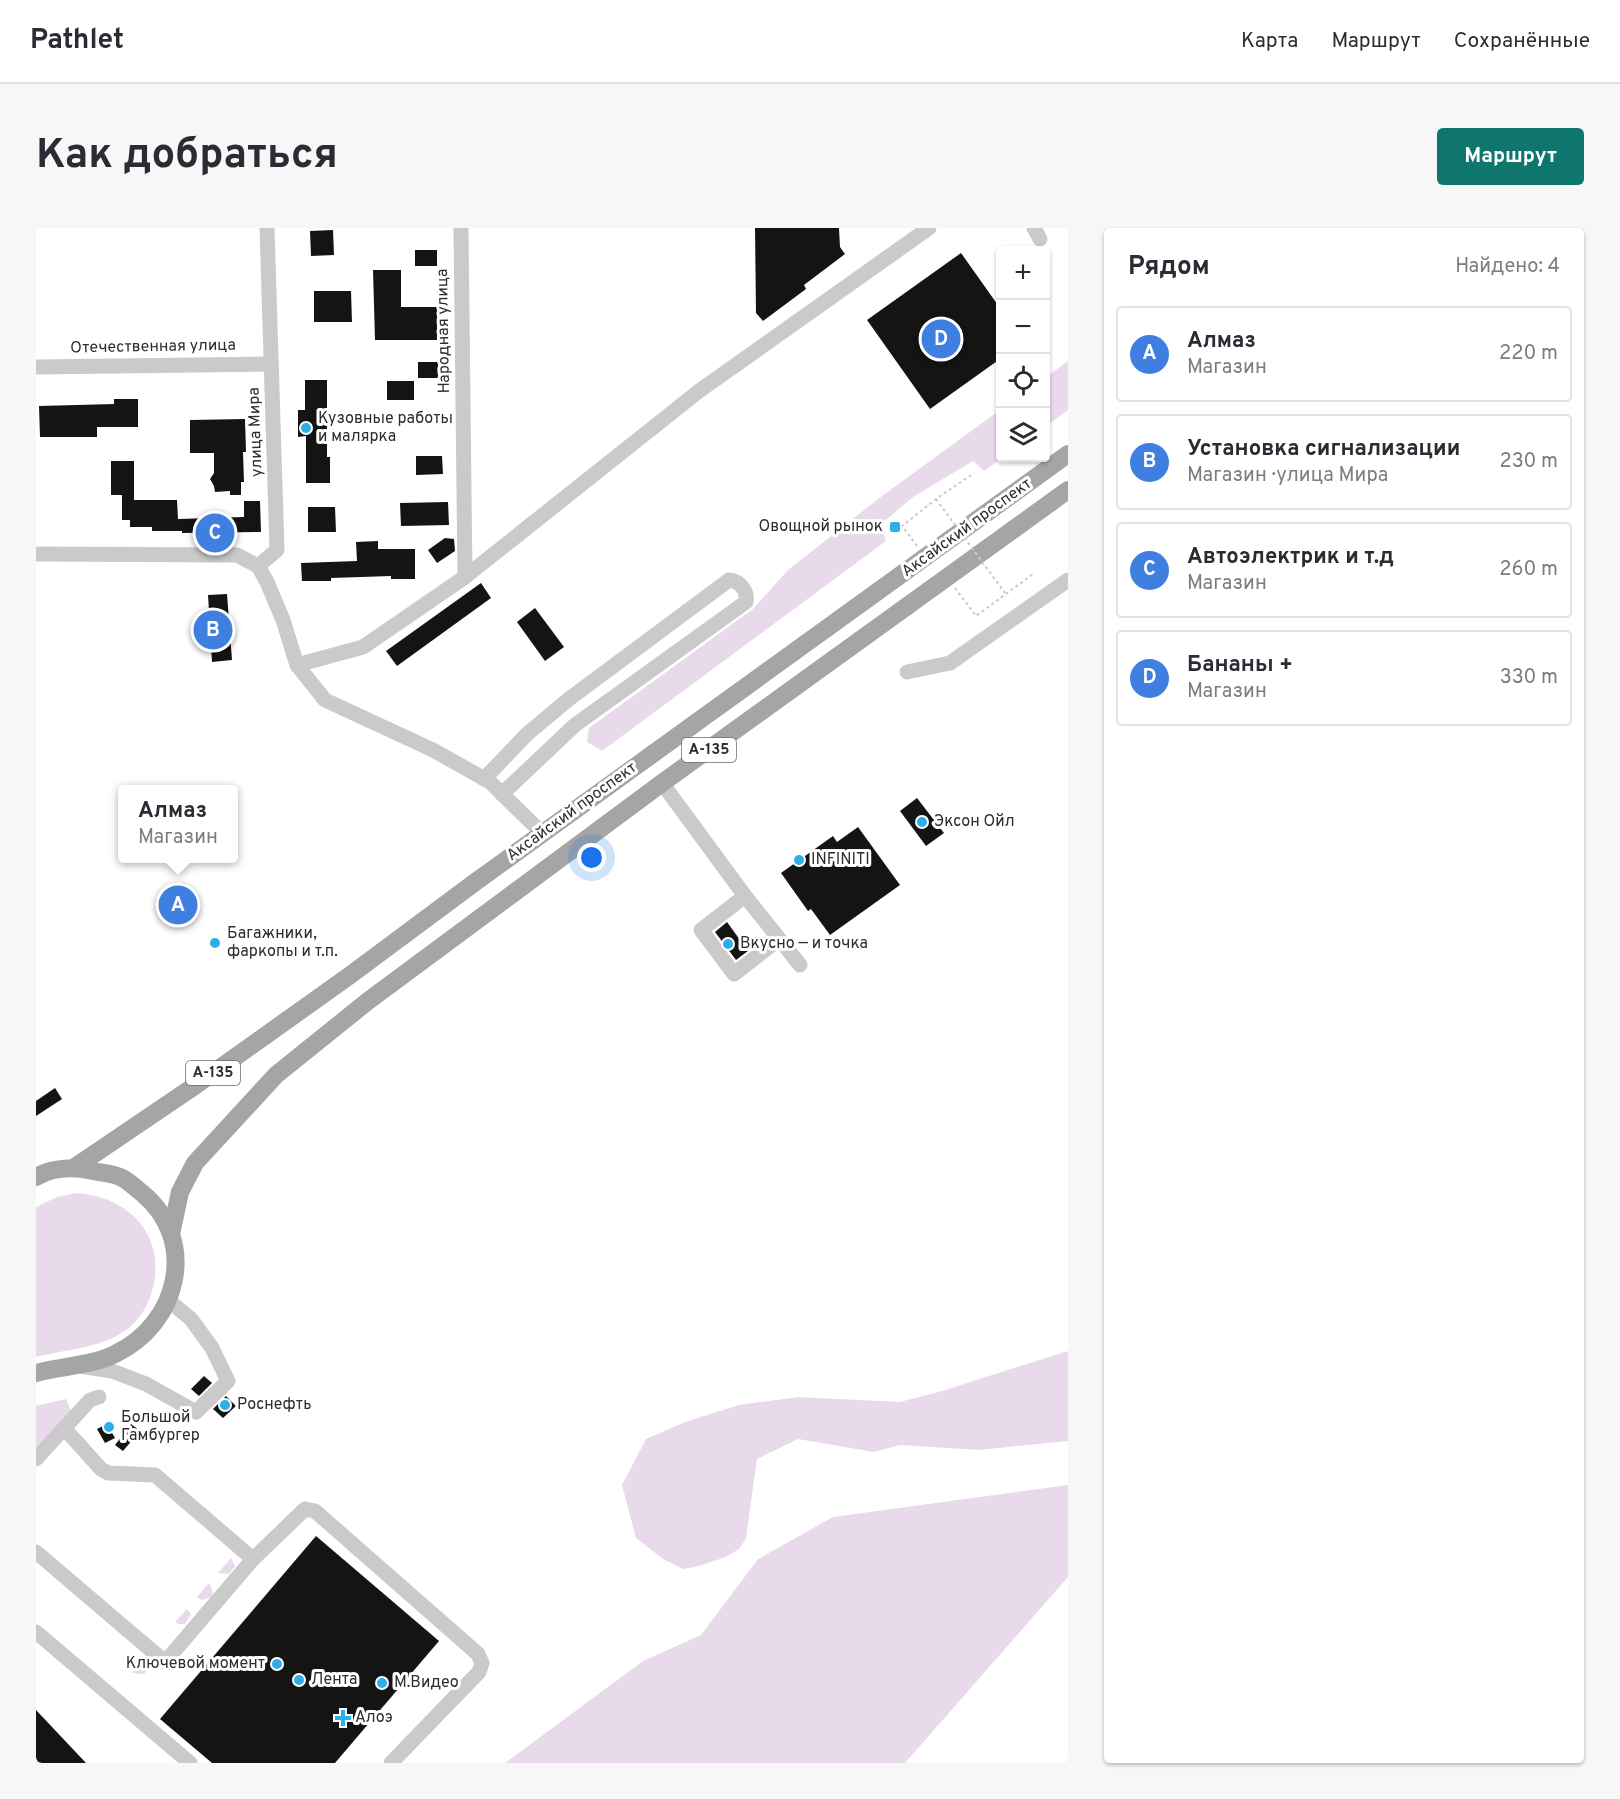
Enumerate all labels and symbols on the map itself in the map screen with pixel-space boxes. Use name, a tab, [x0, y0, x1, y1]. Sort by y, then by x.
street label: Народная улица	[433, 268, 455, 394]
pin: D	[922, 316, 960, 362]
street label: Отечественная улица	[70, 336, 236, 358]
street label: улица Мира	[244, 387, 268, 477]
place label: Кузовные работы и малярка	[318, 409, 453, 447]
marker: Кузовные работы и малярка	[299, 421, 313, 435]
street label: Аксайский проспект	[898, 474, 1036, 582]
pin: C	[196, 510, 234, 556]
place label: Овощной рынок	[758, 517, 883, 537]
marker: Овощной рынок	[888, 520, 902, 534]
pin: B	[194, 608, 232, 652]
road number: А-135	[682, 738, 736, 762]
street label: Аксайский проспект	[503, 758, 641, 866]
place label: Эксон Ойл	[934, 812, 1015, 832]
marker: Эксон Ойл	[915, 815, 929, 829]
your location	[577, 843, 606, 872]
place label: INFINITI	[811, 850, 870, 870]
marker: INFINITI	[792, 853, 806, 867]
pin: A	[158, 882, 198, 928]
place label: Багажники, фаркопы и т.п.	[227, 924, 338, 962]
place label: Вкусно — и точка	[740, 934, 868, 954]
marker: Багажники, фаркопы и т.п.	[208, 936, 222, 950]
marker: Вкусно — и точка	[721, 937, 735, 951]
road number: А-135	[186, 1061, 240, 1085]
place label: Роснефть	[237, 1395, 312, 1415]
marker: Роснефть	[218, 1398, 232, 1412]
place label: Большой Гамбургер	[121, 1408, 200, 1446]
marker: Большой Гамбургер	[102, 1420, 116, 1434]
place label: Ключевой момент	[126, 1654, 265, 1674]
marker: Ключевой момент	[270, 1657, 284, 1671]
place label: Лента	[311, 1670, 357, 1690]
marker: Лента	[292, 1673, 306, 1687]
place label: М.Видео	[394, 1673, 459, 1693]
marker: М.Видео	[375, 1676, 389, 1690]
place label: Алоэ	[355, 1708, 393, 1728]
marker: Алоэ	[336, 1711, 350, 1725]

